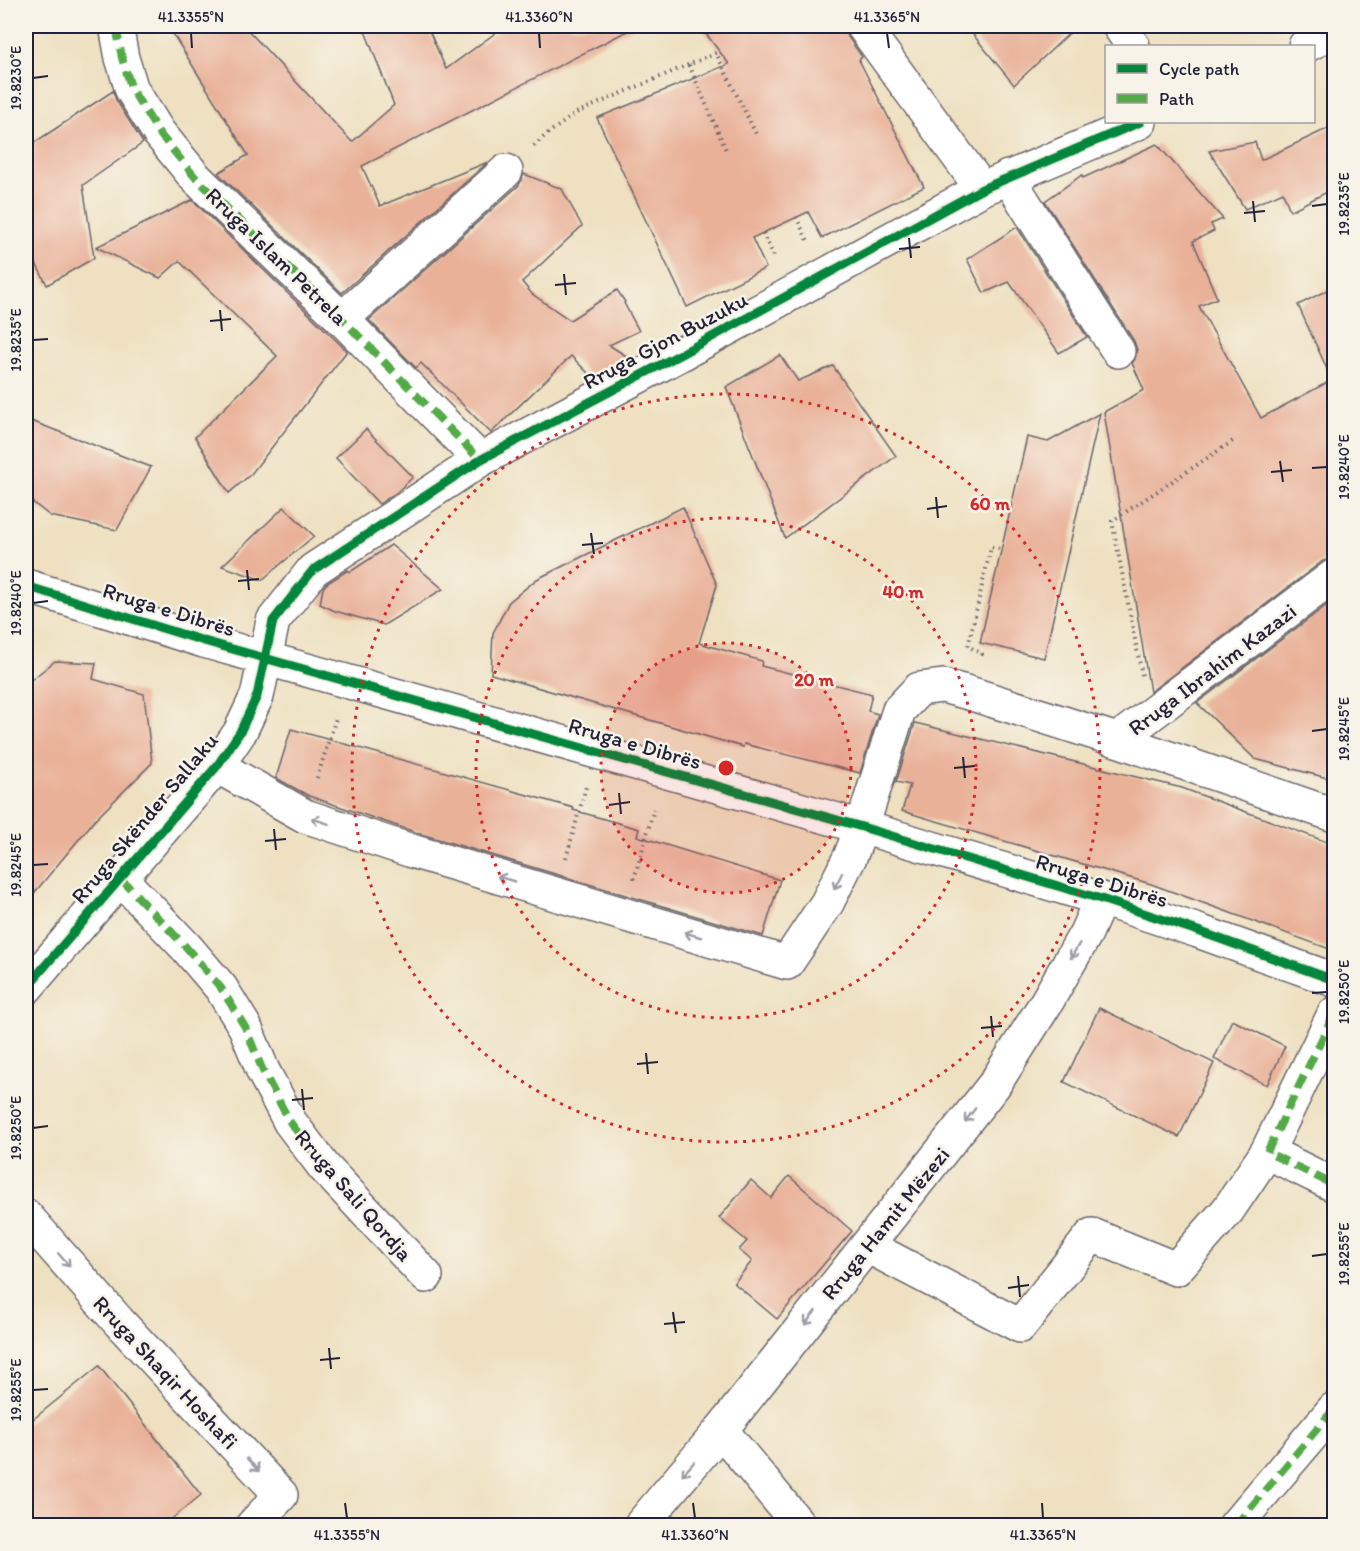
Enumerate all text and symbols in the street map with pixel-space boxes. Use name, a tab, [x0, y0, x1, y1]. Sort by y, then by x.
text: 41.3355°N	[158, 8, 224, 26]
text: 41.3360°N	[505, 8, 573, 26]
text: 41.3365°N	[854, 8, 920, 26]
legend	[1105, 45, 1315, 123]
text: 19.8230°E	[7, 46, 25, 110]
text: Cycle path	[1159, 58, 1240, 80]
text: Path	[1159, 88, 1194, 110]
text: 19.8235°E	[1335, 172, 1353, 236]
street label: Rruga Islam Petrela	[200, 182, 354, 331]
street label: Rruga Gjon Buzuku	[578, 286, 752, 395]
text: 19.8235°E	[7, 308, 25, 372]
text: 19.8240°E	[1335, 434, 1353, 500]
text: 60 m	[970, 493, 1011, 515]
text: 19.8240°E	[7, 570, 25, 636]
street label: Rruga e Dibrës	[99, 577, 238, 642]
text: 40 m	[882, 581, 924, 603]
street label: Rruga Ibrahim Kazazi	[1123, 597, 1302, 741]
text: 20 m	[794, 669, 835, 691]
text: 19.8245°E	[1335, 697, 1353, 761]
street label: Rruga e Dibrës	[565, 712, 704, 775]
street label: Rruga Skënder Sallaku	[65, 728, 224, 909]
centre of rings	[716, 758, 736, 778]
one-way arrow	[311, 815, 330, 826]
text: 19.8245°E	[7, 833, 25, 897]
street label: Rruga e Dibrës	[1032, 848, 1171, 913]
one-way arrow	[832, 871, 843, 889]
one-way arrow	[497, 873, 516, 884]
one-way arrow	[684, 929, 703, 940]
one-way arrow	[1069, 942, 1081, 959]
text: 19.8250°E	[1335, 960, 1353, 1024]
text: 19.8250°E	[7, 1096, 25, 1160]
one-way arrow	[964, 1107, 977, 1123]
street label: Rruga Sali Qordja	[289, 1124, 419, 1267]
street label: Rruga Hamit Mëzezi	[815, 1141, 955, 1305]
text: 19.8255°E	[1335, 1222, 1353, 1286]
one-way arrow	[57, 1252, 71, 1267]
street label: Rruga Shaqir Hoshafi	[87, 1290, 244, 1455]
one-way arrow	[803, 1309, 816, 1325]
text: 19.8255°E	[7, 1358, 25, 1422]
one-way arrow	[246, 1458, 260, 1473]
one-way arrow	[681, 1461, 694, 1477]
text: 41.3355°N	[314, 1526, 380, 1544]
text: 41.3360°N	[661, 1526, 729, 1544]
text: 41.3365°N	[1010, 1526, 1076, 1544]

